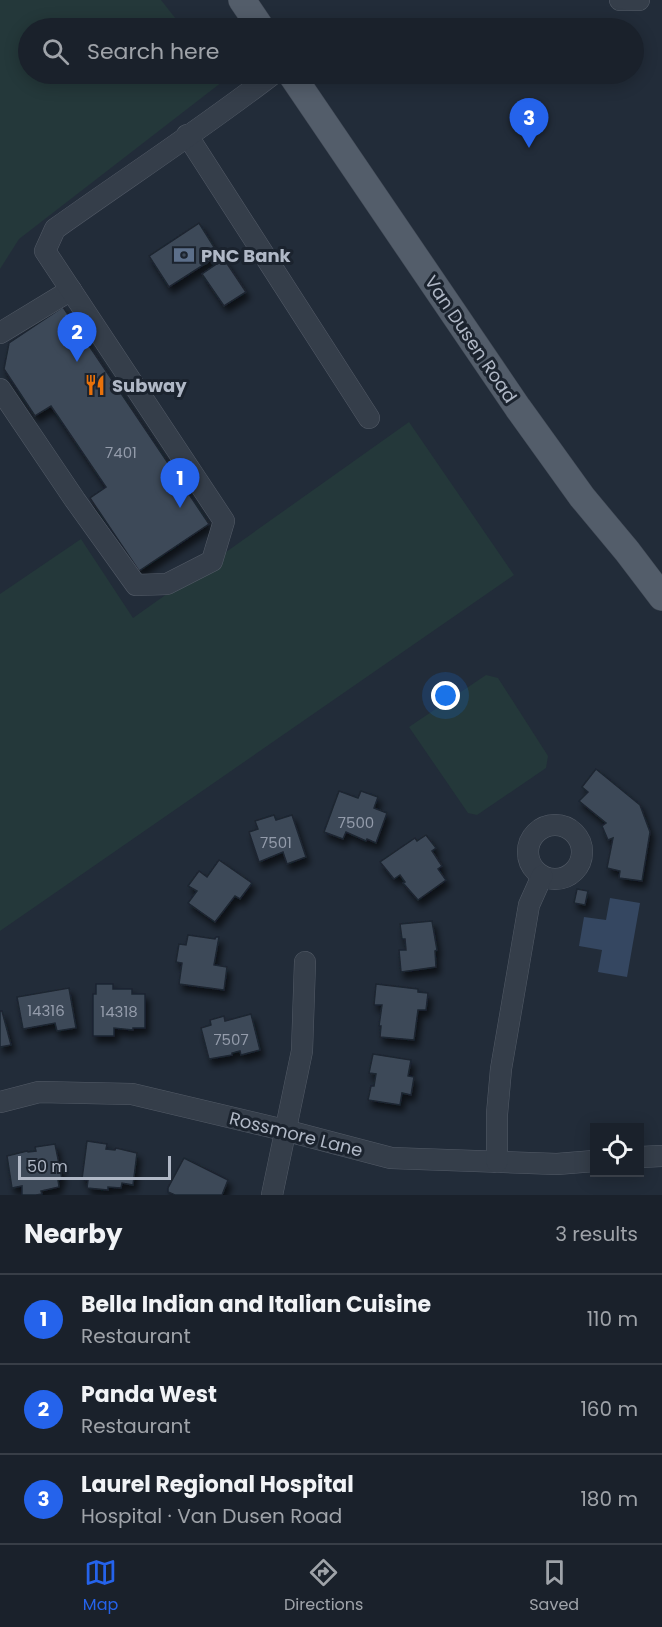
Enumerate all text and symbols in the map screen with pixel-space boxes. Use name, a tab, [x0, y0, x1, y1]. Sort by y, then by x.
search box	[18, 18, 644, 84]
icon: search	[39, 35, 72, 68]
text: Search here	[87, 36, 220, 67]
pin: 3	[510, 98, 548, 148]
bank icon: PNC Bank	[172, 243, 196, 267]
place label: PNC Bank	[201, 243, 292, 268]
street label: Van Dusen Road	[419, 270, 523, 408]
pin: 2	[58, 312, 97, 362]
restaurant icon: Subway	[83, 373, 107, 397]
place label: Subway	[112, 373, 187, 398]
house number: 7401	[105, 442, 137, 463]
pin: 1	[160, 458, 200, 508]
your location	[431, 681, 460, 710]
house number: 7500	[338, 812, 374, 833]
house number: 7501	[260, 832, 292, 853]
house number: 14316	[27, 1000, 65, 1021]
house number: 14318	[100, 1001, 138, 1022]
house number: 7507	[213, 1029, 249, 1050]
street label: Rossmore Lane	[227, 1105, 365, 1163]
map controls	[590, 1123, 644, 1177]
button: locate	[590, 1123, 644, 1177]
scale bar	[18, 1153, 171, 1180]
text: 50 m	[27, 1155, 68, 1178]
text: Nearby	[24, 1216, 122, 1252]
text: 3 results	[555, 1220, 638, 1248]
text: Bella Indian and Italian Cuisine	[81, 1289, 431, 1320]
text: 1	[40, 1305, 47, 1333]
text: 110 m	[587, 1305, 638, 1333]
text: Restaurant	[81, 1322, 191, 1350]
text: Panda West	[81, 1379, 217, 1410]
text: 2	[38, 1395, 49, 1423]
text: 160 m	[580, 1395, 638, 1423]
text: Restaurant	[81, 1412, 191, 1440]
text: Laurel Regional Hospital	[81, 1469, 354, 1500]
text: 3	[37, 1485, 50, 1513]
text: 180 m	[580, 1485, 638, 1513]
text: Hospital · Van Dusen Road	[81, 1502, 342, 1530]
tab: Map	[83, 1556, 118, 1617]
tab: Directions	[284, 1556, 363, 1617]
tab: Saved	[529, 1556, 579, 1617]

